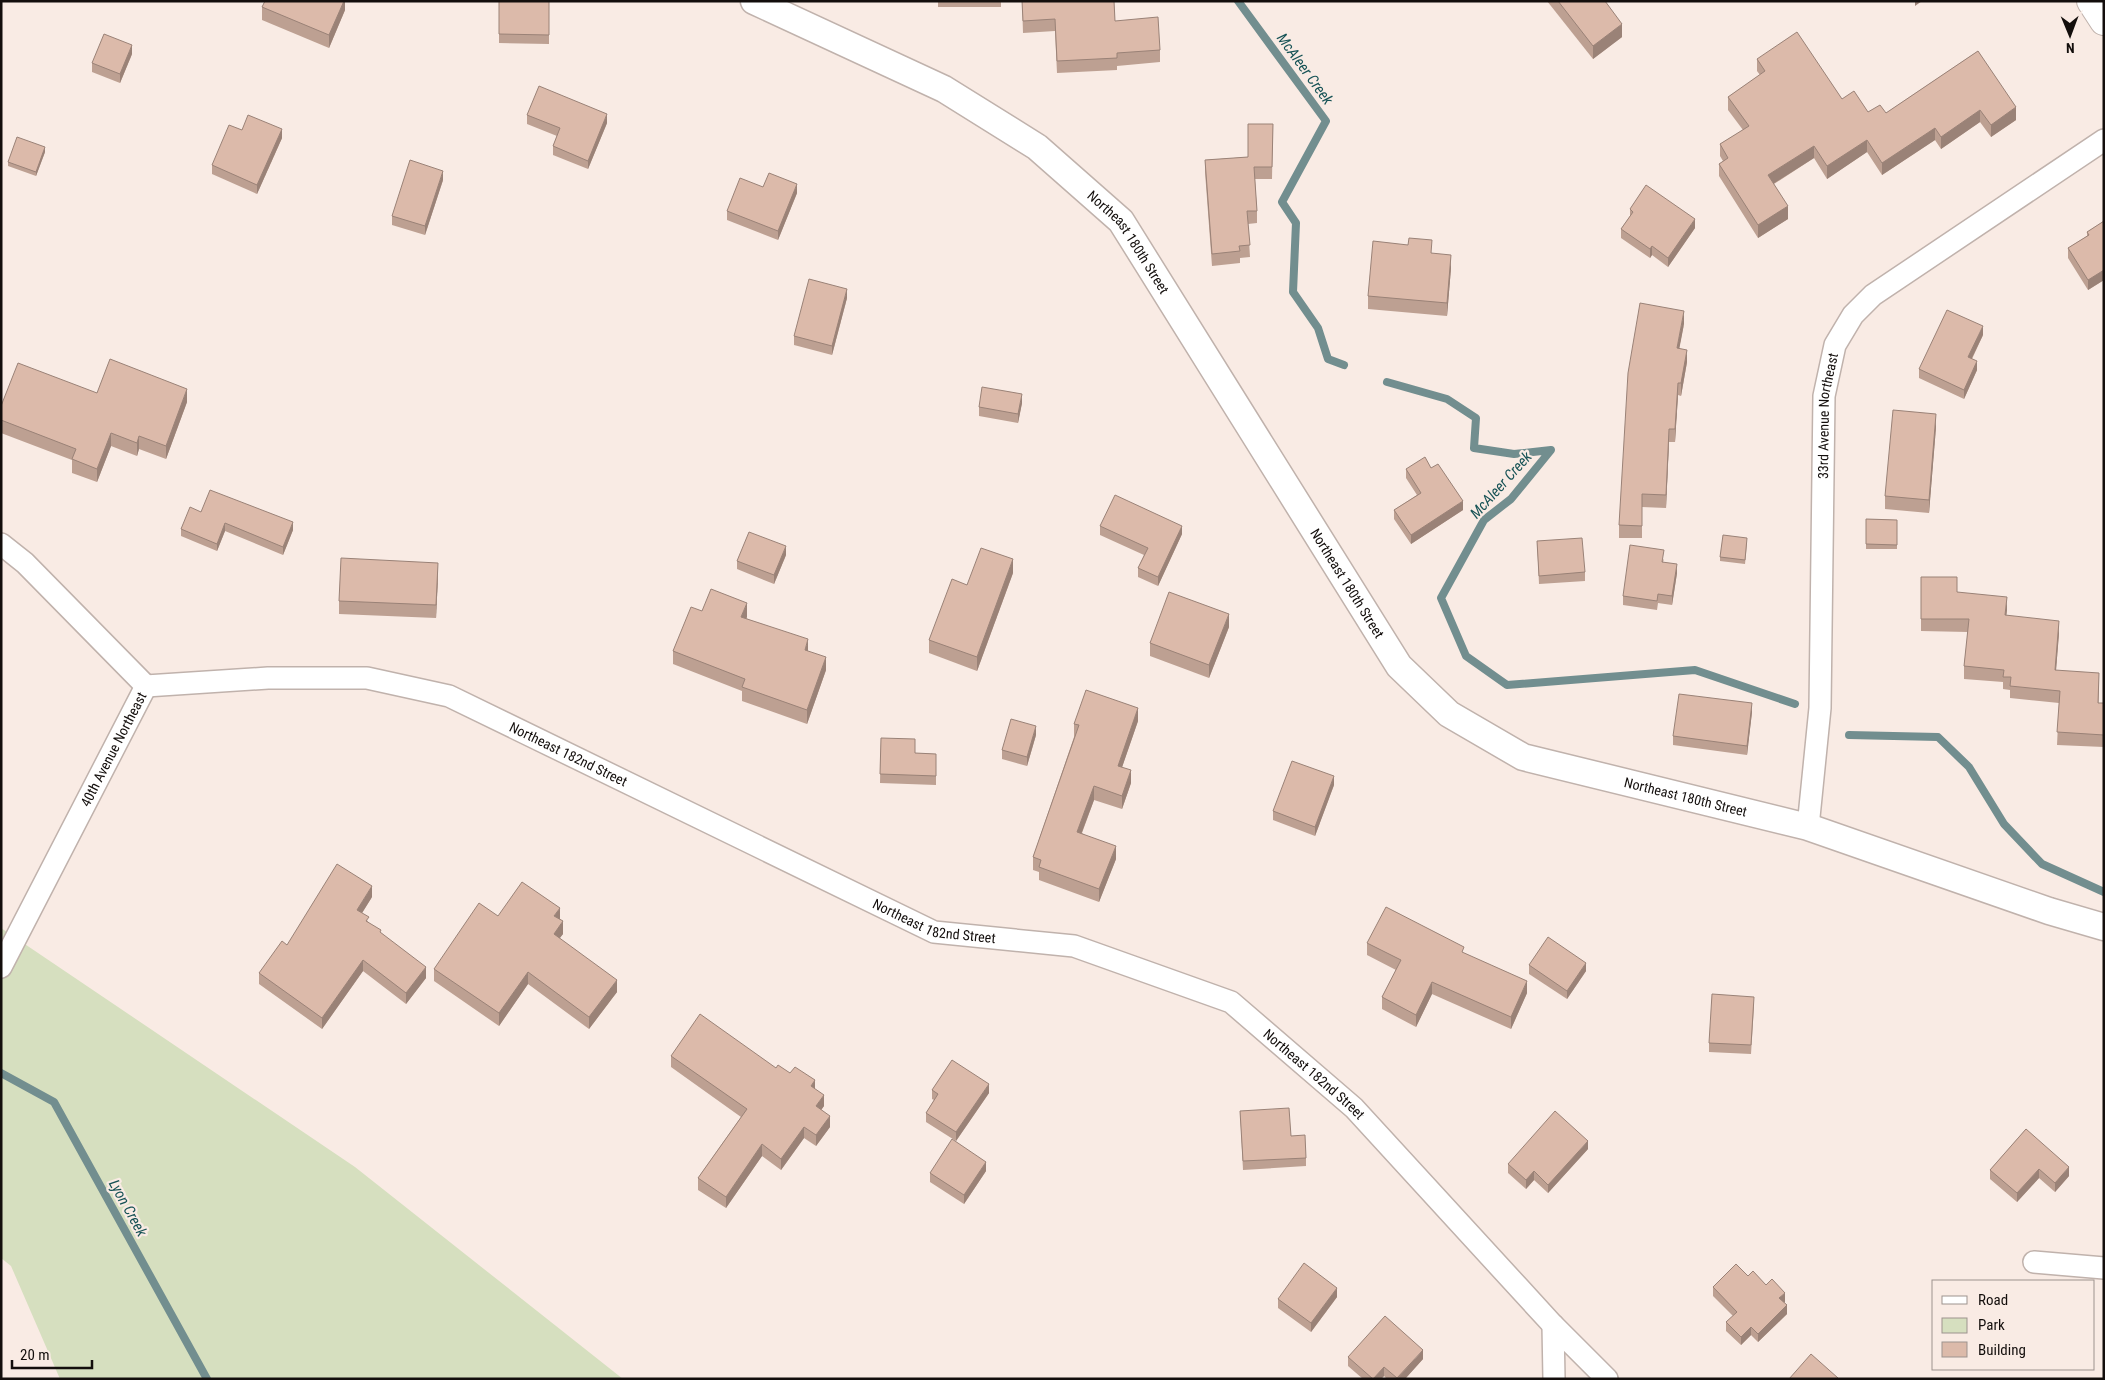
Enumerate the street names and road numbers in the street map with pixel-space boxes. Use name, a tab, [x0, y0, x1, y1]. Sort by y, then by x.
street label: Northeast 180th Street	[1084, 187, 1172, 297]
street label: 33rd Avenue Northeast	[1815, 352, 1841, 479]
street label: Northeast 180th Street	[1307, 526, 1387, 641]
street label: 40th Avenue Northeast	[77, 689, 149, 809]
street label: Northeast 182nd Street	[507, 719, 630, 789]
street label: Northeast 180th Street	[1623, 774, 1749, 820]
street label: Northeast 182nd Street	[870, 895, 996, 946]
street label: Northeast 182nd Street	[1260, 1026, 1368, 1122]

